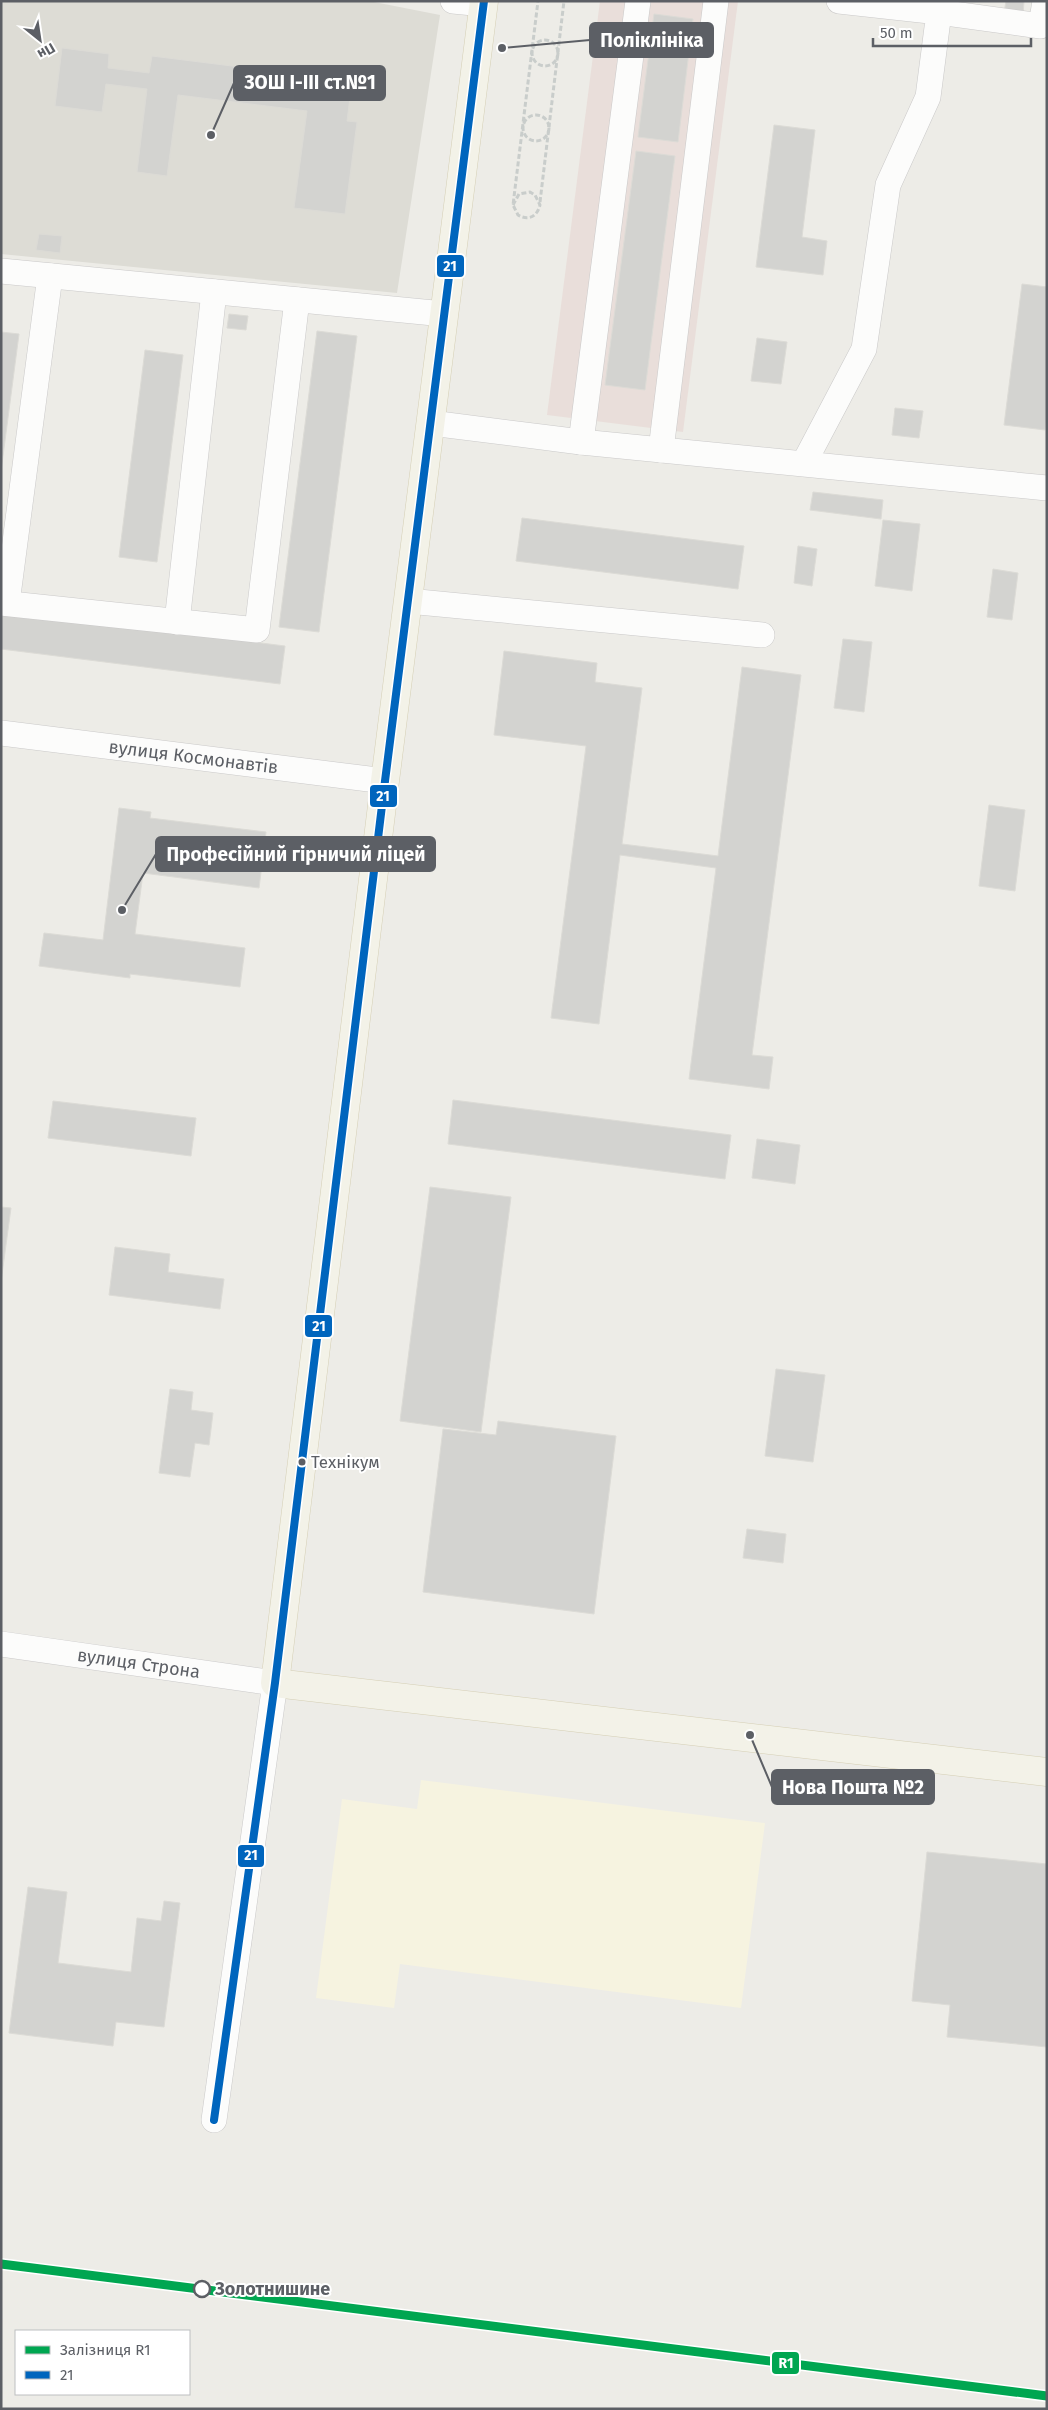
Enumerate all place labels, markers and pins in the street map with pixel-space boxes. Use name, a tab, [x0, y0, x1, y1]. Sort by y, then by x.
callout: Поліклініка	[590, 23, 713, 57]
callout: ЗОШ I-III ст.№1	[234, 66, 385, 100]
callout: Професійний гірничий ліцей	[156, 837, 435, 871]
place label: Технікум	[311, 1452, 380, 1473]
marker: Технікум	[297, 1457, 307, 1467]
callout: Нова Пошта №2	[772, 1770, 934, 1804]
place label: Золотнишине	[214, 2278, 330, 2300]
marker: Золотнишине	[193, 2280, 211, 2298]

